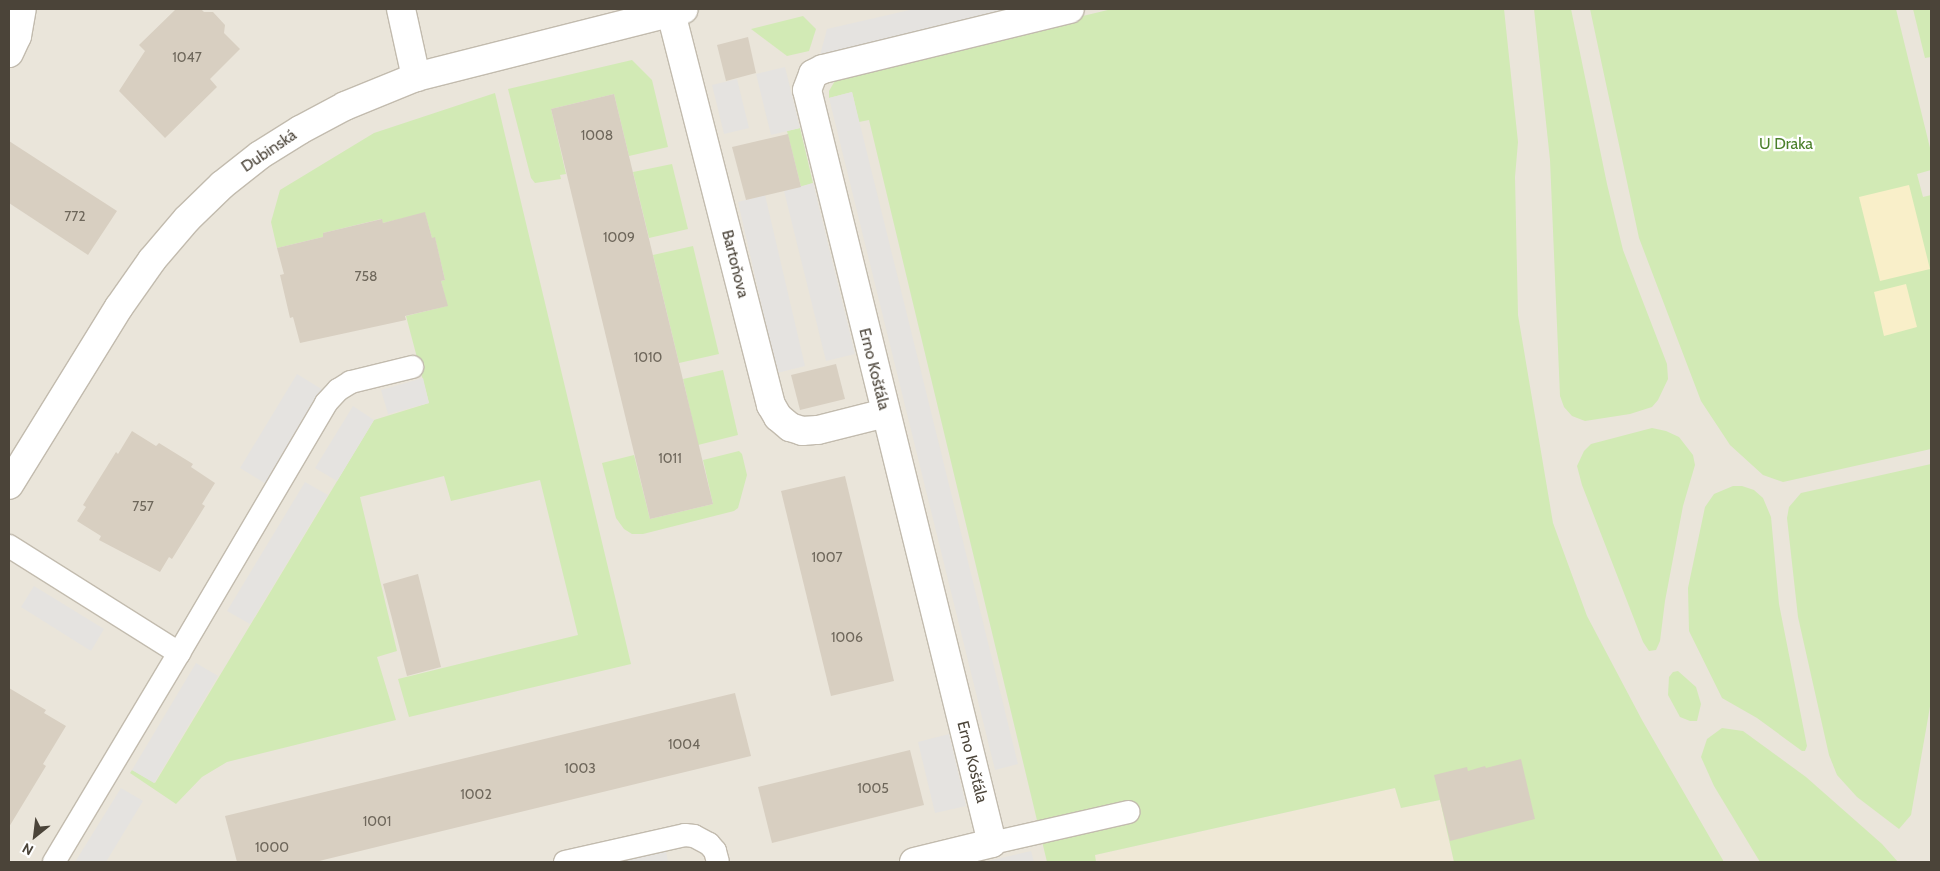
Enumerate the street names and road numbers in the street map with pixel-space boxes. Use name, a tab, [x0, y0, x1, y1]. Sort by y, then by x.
street label: Dubinská	[238, 126, 300, 176]
street label: Bartoňova	[717, 228, 753, 300]
street label: Erno Košťála	[855, 326, 893, 412]
street label: Erno Košťála	[953, 719, 991, 805]

